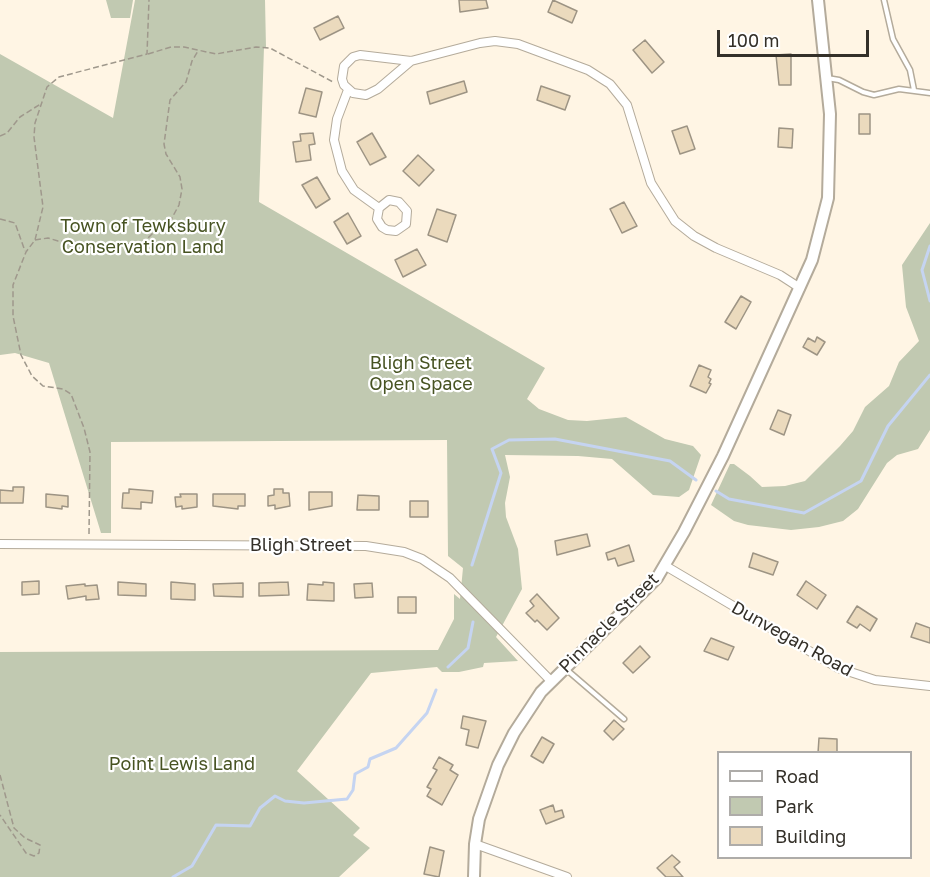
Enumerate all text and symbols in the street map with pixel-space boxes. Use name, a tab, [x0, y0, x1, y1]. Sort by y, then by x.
scale bar	[720, 18, 872, 56]
text: 100 m	[728, 29, 779, 51]
park label: Town of Tewksbury Conservation Land	[60, 215, 226, 258]
park label: Bligh Street Open Space	[369, 352, 473, 394]
street label: Bligh Street	[250, 534, 352, 556]
street label: Pinnacle Street	[555, 569, 663, 677]
street label: Dunvegan Road	[728, 597, 856, 681]
legend	[717, 751, 912, 859]
park label: Point Lewis Land	[109, 753, 255, 775]
text: Road	[775, 765, 819, 787]
text: Park	[775, 795, 814, 817]
text: Building	[775, 825, 846, 847]

